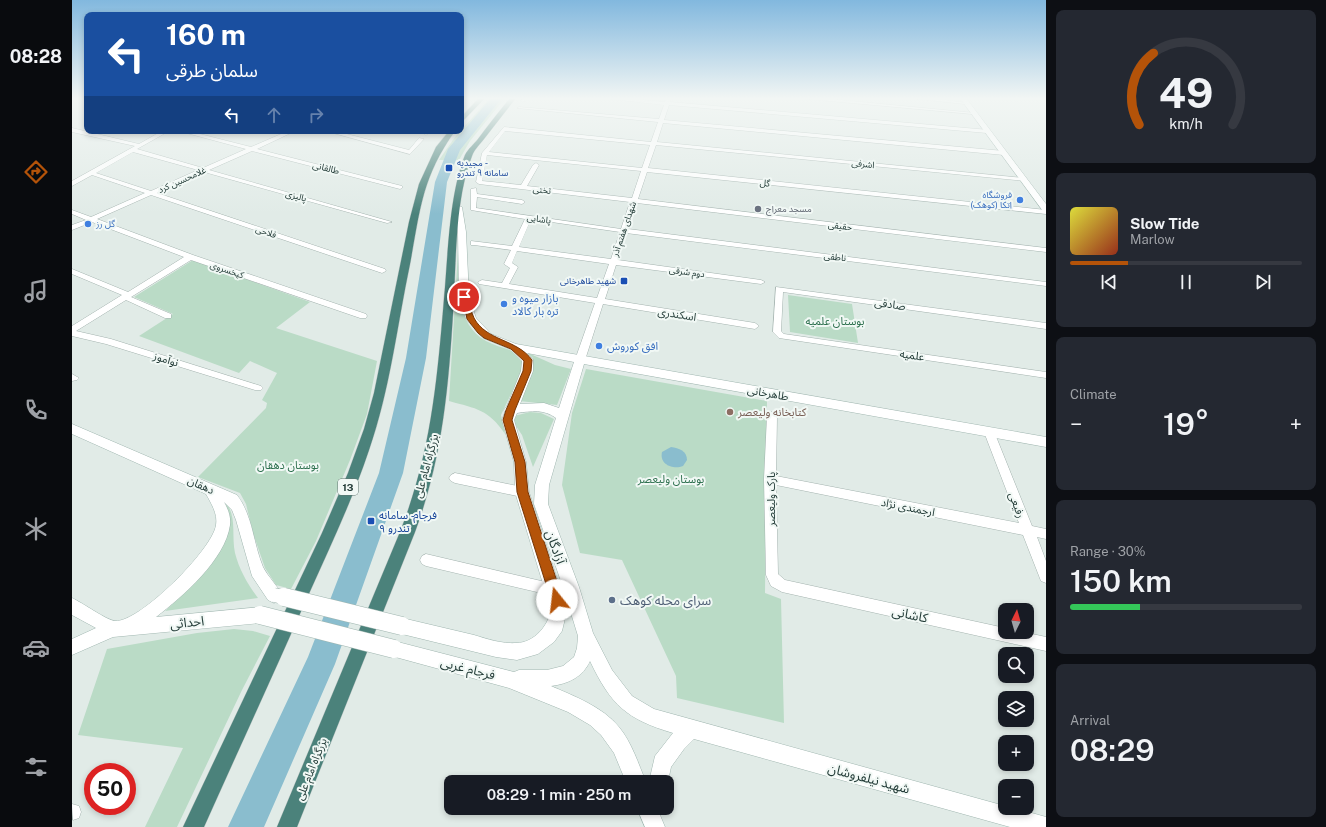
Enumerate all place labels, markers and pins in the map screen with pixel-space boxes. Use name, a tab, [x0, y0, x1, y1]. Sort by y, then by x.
place label: مجیدیه - سامانه ۹ تندرو	[457, 157, 508, 179]
marker: مجیدیه - سامانه ۹ تندرو	[444, 163, 454, 173]
place label: فروشگاه اتکا (کوهک)	[970, 189, 1012, 211]
marker: فروشگاه اتکا (کوهک)	[1015, 195, 1025, 205]
place label: مسجد معراج	[766, 203, 812, 216]
marker: مسجد معراج	[753, 204, 763, 214]
place label: گل رز	[95, 218, 115, 230]
marker: گل رز	[83, 219, 93, 229]
place label: شهید طاهرخانی	[560, 275, 616, 287]
marker: شهید طاهرخانی	[619, 276, 629, 286]
pin	[447, 280, 481, 314]
place label: بازار میوه و تره بار کالاد	[512, 292, 559, 318]
marker: بازار میوه و تره بار کالاد	[499, 299, 509, 309]
place label: افق کوروش	[607, 340, 658, 353]
marker: افق کوروش	[594, 341, 604, 351]
place label: کتابخانه ولیعصر	[737, 406, 807, 419]
marker: کتابخانه ولیعصر	[725, 407, 735, 417]
place label: فرجام- سامانه ۹ تندرو	[379, 509, 437, 535]
marker: فرجام- سامانه ۹ تندرو	[366, 516, 376, 526]
place label: سرای محله کوهک	[620, 593, 711, 609]
marker: سرای محله کوهک	[607, 595, 617, 605]

